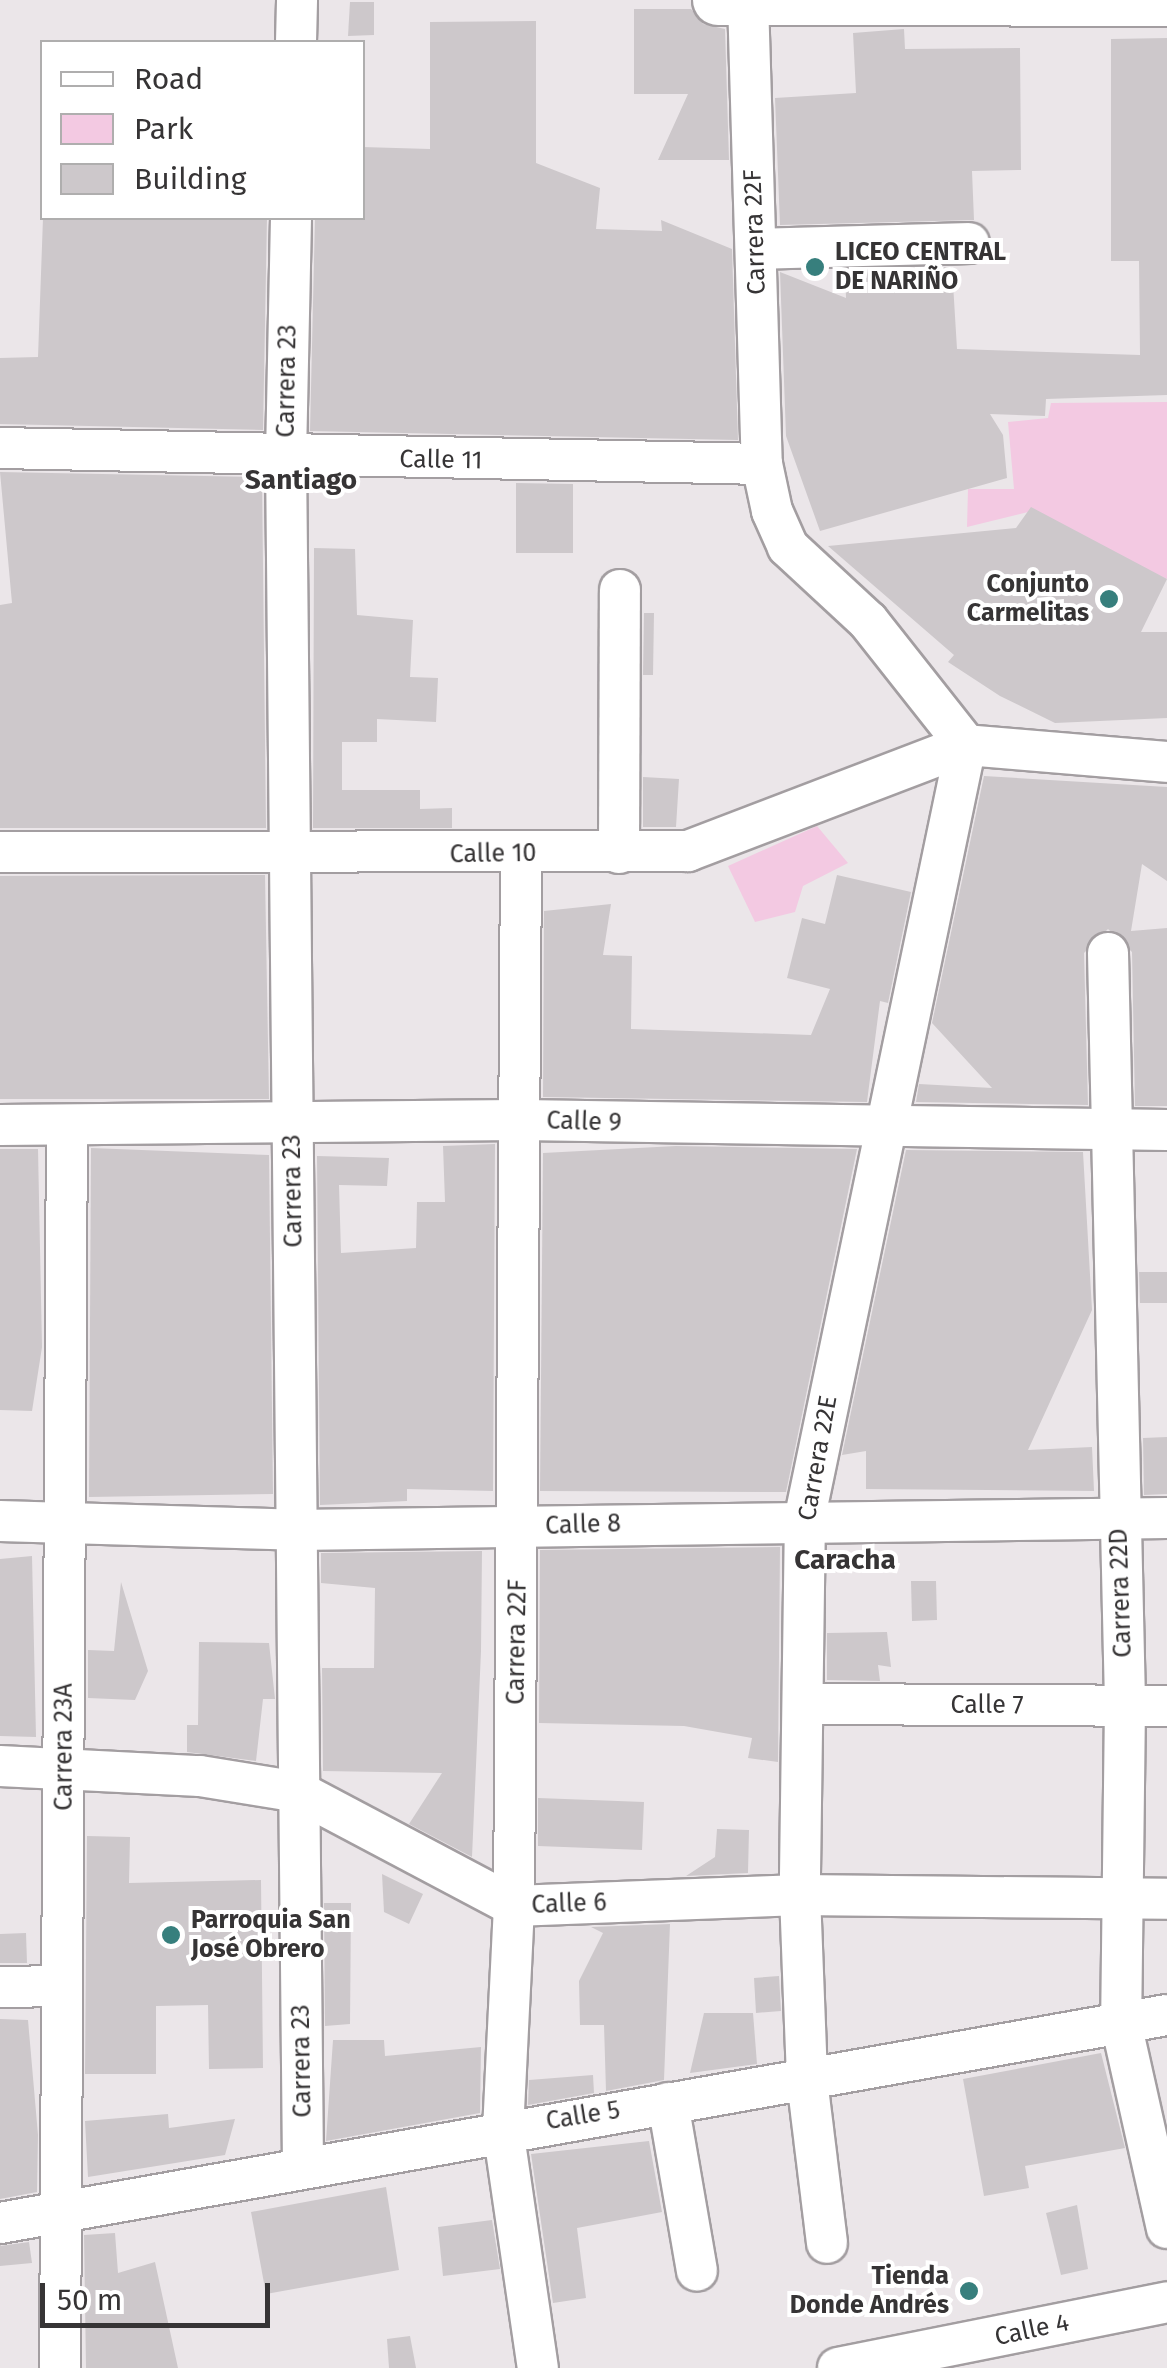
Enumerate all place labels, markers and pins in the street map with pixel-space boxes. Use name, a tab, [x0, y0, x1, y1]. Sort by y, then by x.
place label: LICEO CENTRAL DE NARIÑO	[835, 238, 1006, 297]
marker: LICEO CENTRAL DE NARIÑO	[804, 256, 826, 278]
place label: Conjunto Carmelitas	[967, 570, 1089, 629]
marker: Conjunto Carmelitas	[1098, 588, 1120, 610]
place label: Parroquia San José Obrero	[191, 1906, 351, 1965]
marker: Parroquia San José Obrero	[160, 1924, 182, 1946]
place label: Tienda Donde Andrés	[790, 2262, 949, 2321]
marker: Tienda Donde Andrés	[958, 2280, 980, 2302]

